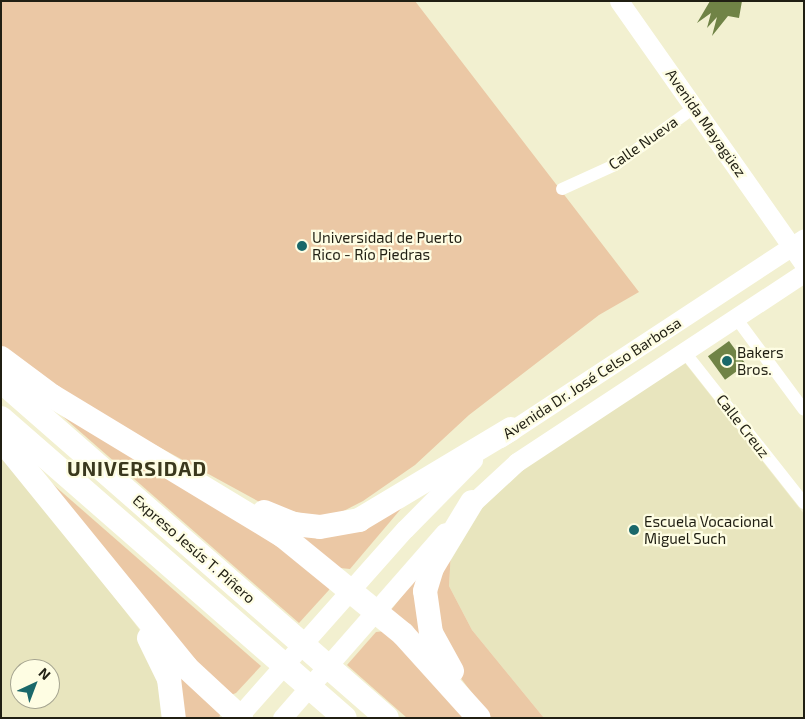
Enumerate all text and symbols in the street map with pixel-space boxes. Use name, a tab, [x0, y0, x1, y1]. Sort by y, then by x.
street label: Avenida Mayagüez	[662, 66, 750, 180]
street label: Calle Nueva	[605, 113, 681, 173]
place label: Universidad de Puerto Rico - Río Piedras	[312, 228, 462, 263]
marker: Universidad de Puerto Rico - Río Piedras	[296, 240, 308, 252]
street label: Avenida Dr. José Celso Barbosa	[499, 313, 685, 443]
place label: Bakers Bros.	[737, 343, 784, 378]
marker: Bakers Bros.	[721, 355, 733, 367]
street label: Calle Creuz	[713, 391, 773, 461]
district label: UNIVERSIDAD	[66, 456, 208, 480]
street label: Expreso Jesús T. Piñero	[129, 491, 259, 607]
place label: Escuela Vocacional Miguel Such	[644, 512, 774, 547]
marker: Escuela Vocacional Miguel Such	[628, 524, 640, 536]
north arrow	[10, 659, 60, 709]
text: N	[35, 664, 54, 683]

